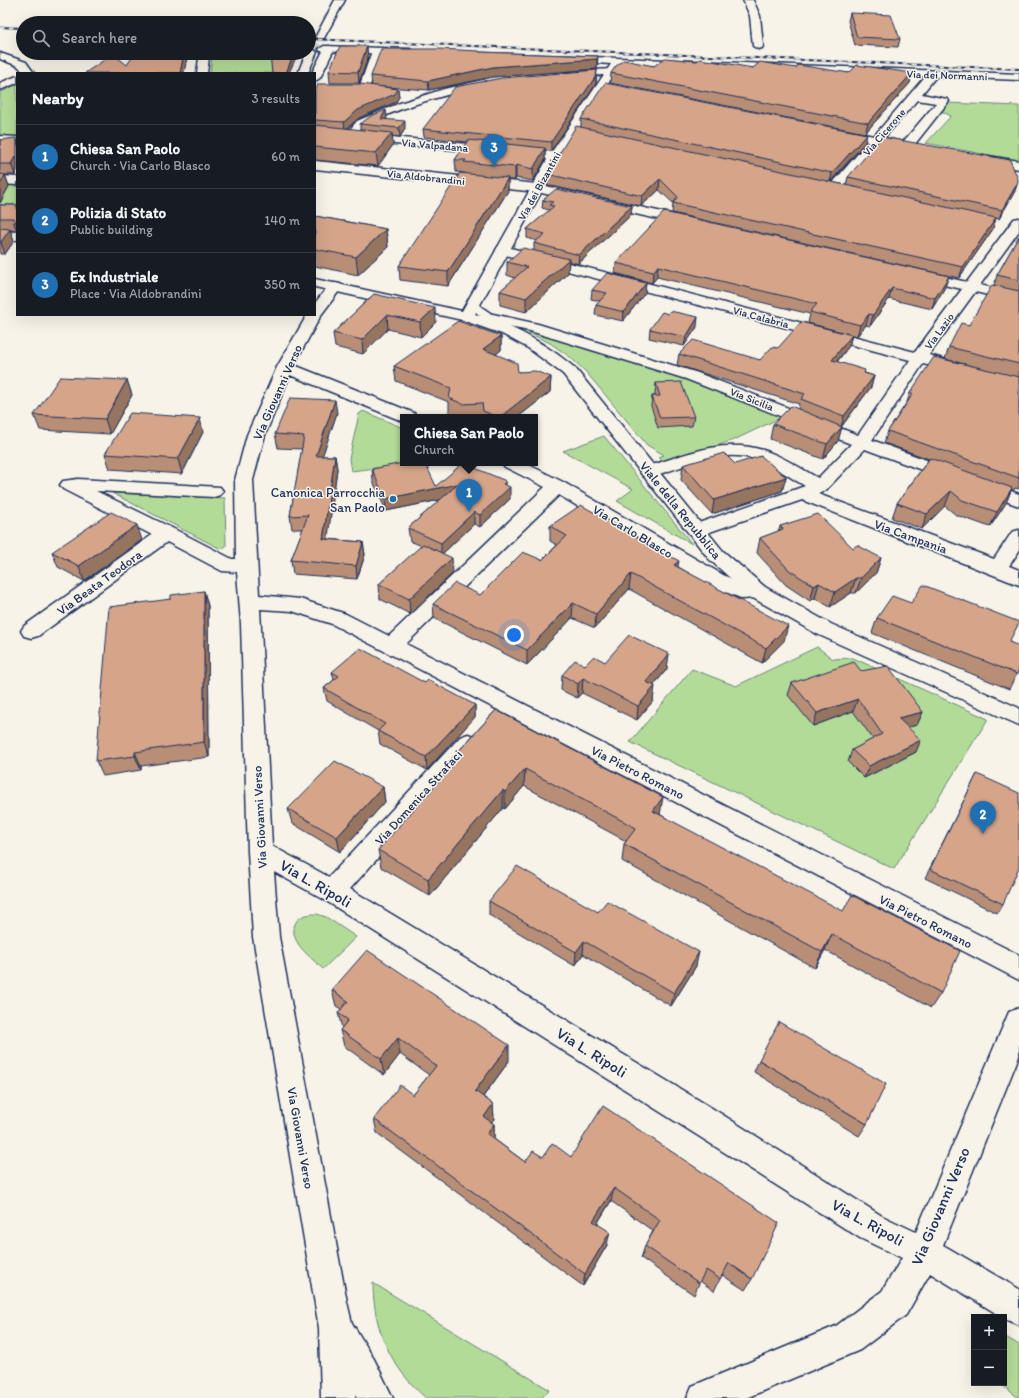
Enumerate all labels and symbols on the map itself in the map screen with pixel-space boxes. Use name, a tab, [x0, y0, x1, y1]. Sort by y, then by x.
street label: Via dei Normanni	[906, 68, 988, 83]
street label: Via Cicerone	[860, 106, 909, 159]
pin: 3	[481, 134, 507, 167]
street label: Via Valpadana	[401, 136, 469, 155]
street label: Via dei Bizantini	[515, 150, 564, 223]
street label: Via Aldobrandini	[386, 167, 466, 188]
street label: Via Calabria	[731, 304, 791, 331]
street label: Via Lazio	[922, 310, 957, 352]
street label: Via Giovanni Verso	[250, 342, 305, 442]
street label: Via Sicilia	[728, 385, 776, 414]
street label: Viale della Repubblica	[637, 458, 725, 562]
pin: 1	[456, 479, 482, 512]
place label: Canonica Parrocchia San Paolo	[271, 485, 386, 515]
marker: Canonica Parrocchia San Paolo	[388, 494, 398, 504]
street label: Via Carlo Blasco	[590, 502, 676, 561]
street label: Via Campania	[872, 516, 950, 557]
street label: Via Beata Teodora	[54, 546, 145, 618]
your location	[504, 625, 524, 645]
street label: Via Pietro Romano	[589, 742, 687, 803]
street label: Via Domenica Strafaci	[372, 747, 465, 848]
street label: Via Giovanni Verso	[249, 765, 270, 869]
pin: 2	[970, 801, 996, 834]
street label: Via L. Ripoli	[276, 855, 355, 912]
street label: Via Pietro Romano	[877, 891, 975, 952]
street label: Via L. Ripoli	[553, 1023, 631, 1082]
street label: Via Giovanni Verso	[284, 1086, 317, 1191]
street label: Via Giovanni Verso	[907, 1144, 974, 1268]
street label: Via L. Ripoli	[828, 1195, 907, 1250]

